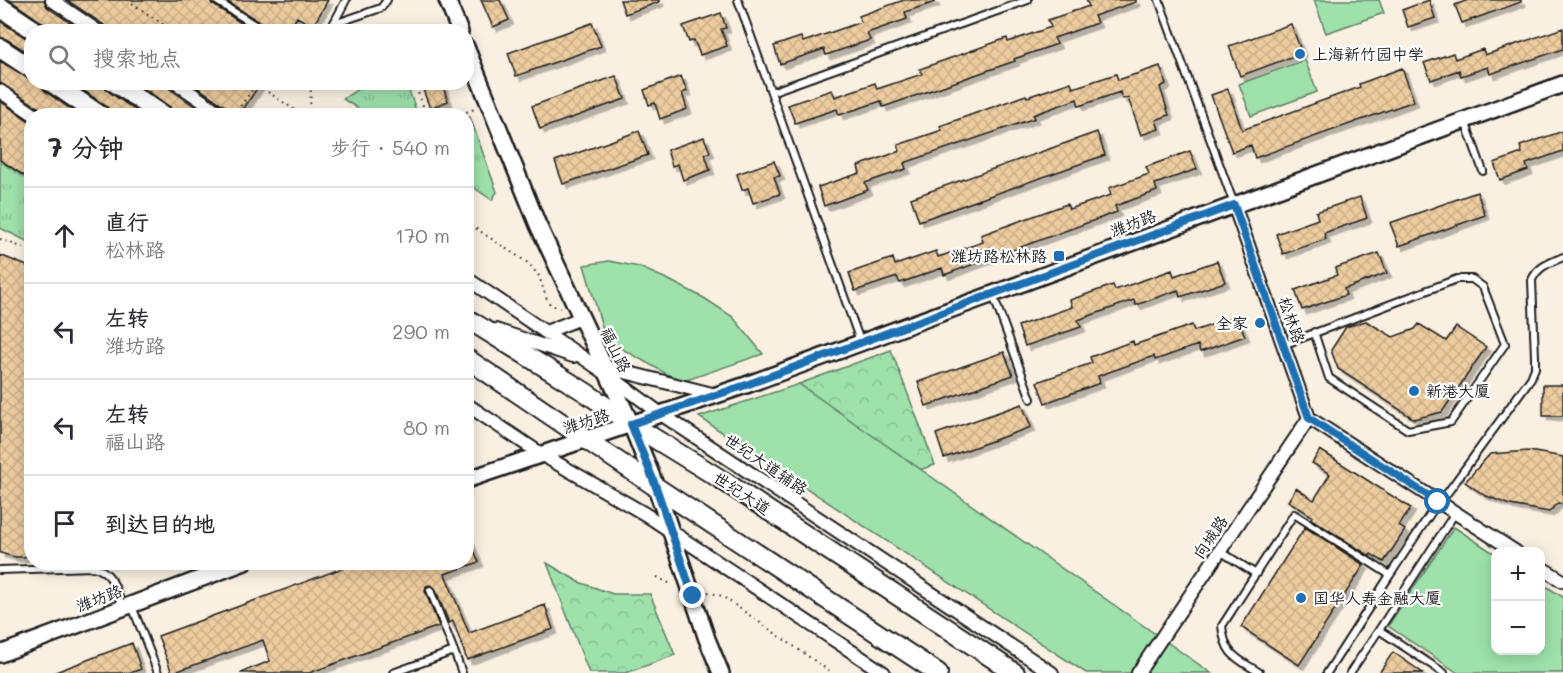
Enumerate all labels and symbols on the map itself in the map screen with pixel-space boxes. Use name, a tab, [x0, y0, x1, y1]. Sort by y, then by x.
place label: 上海新竹园中学	[1312, 43, 1424, 64]
marker: 上海新竹园中学	[1293, 47, 1307, 61]
street label: 潍坊路	[1107, 204, 1159, 241]
place label: 潍坊路松林路	[951, 245, 1047, 266]
marker: 潍坊路松林路	[1052, 249, 1066, 263]
street label: 松林路	[1275, 294, 1310, 346]
place label: 全家	[1216, 312, 1248, 333]
marker: 全家	[1253, 316, 1267, 330]
street label: 福山路	[596, 324, 636, 376]
place label: 新港大厦	[1426, 380, 1490, 401]
marker: 新港大厦	[1407, 384, 1421, 398]
street label: 潍坊路	[560, 403, 612, 438]
street label: 世纪大道辅路	[721, 429, 811, 499]
street label: 世纪大道	[710, 468, 774, 518]
route start	[1424, 488, 1450, 514]
street label: 向城路	[1187, 511, 1232, 562]
street label: 潍坊路	[73, 579, 125, 616]
route end	[679, 582, 705, 608]
place label: 国华人寿金融大厦	[1313, 587, 1441, 608]
marker: 国华人寿金融大厦	[1294, 591, 1308, 605]

